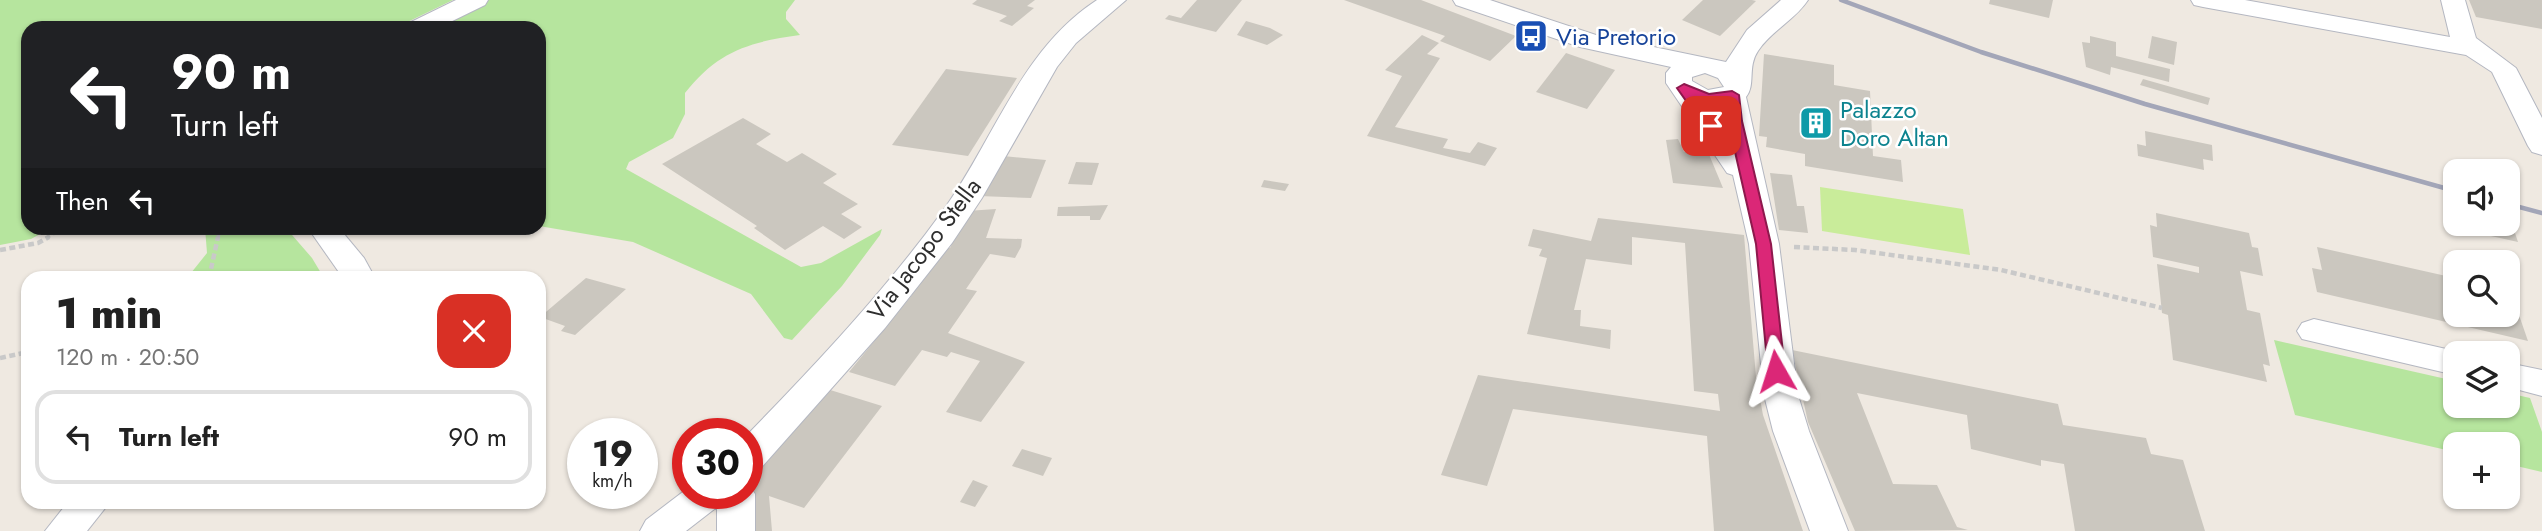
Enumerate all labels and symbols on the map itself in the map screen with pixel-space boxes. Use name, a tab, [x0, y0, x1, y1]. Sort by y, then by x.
bus stop icon: Via Pretorio	[1512, 17, 1550, 55]
place label: Via Pretorio	[1556, 19, 1676, 54]
place label: Palazzo Doro Altan	[1840, 92, 1949, 155]
pin	[1681, 96, 1741, 156]
building icon: Palazzo Doro Altan	[1797, 104, 1835, 142]
street label: Via Jacopo Stella	[859, 170, 989, 328]
position arrow	[1739, 334, 1813, 408]
speed limit sign: 30	[672, 418, 763, 509]

